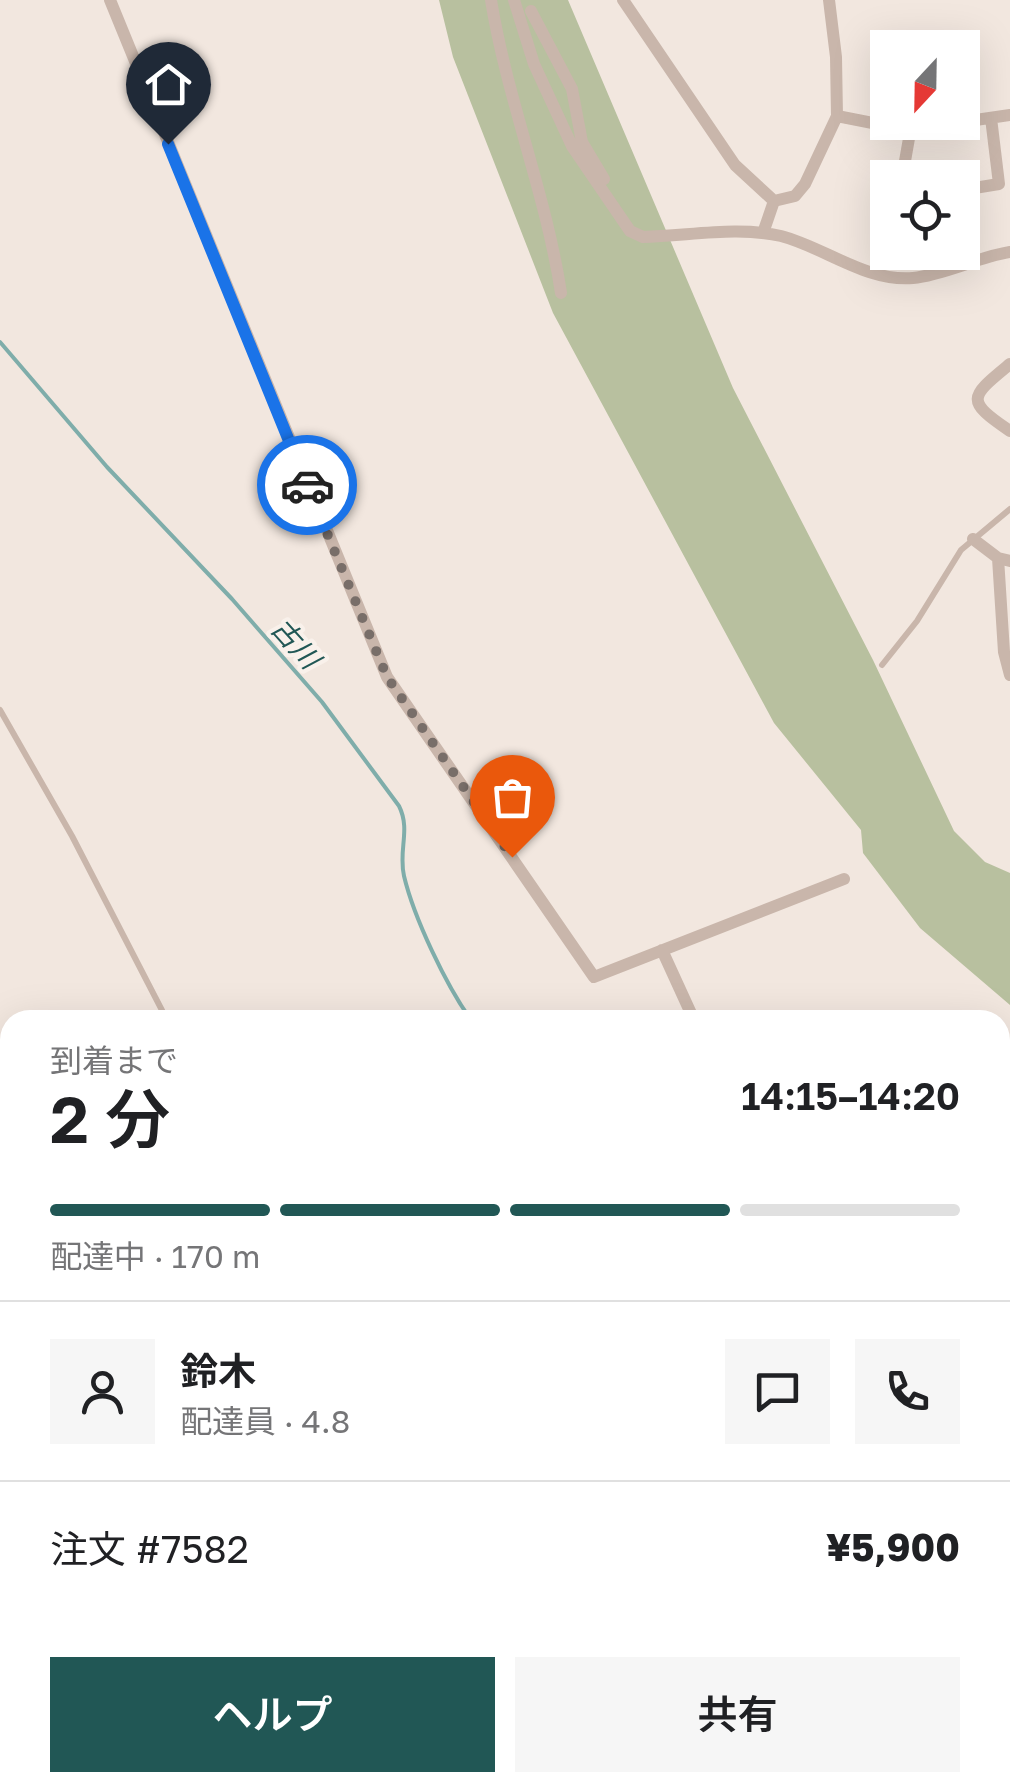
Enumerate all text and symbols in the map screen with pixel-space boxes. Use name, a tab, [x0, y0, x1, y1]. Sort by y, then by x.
north arrow	[870, 30, 980, 140]
map controls	[870, 30, 980, 270]
pin	[126, 42, 211, 145]
icon: home	[141, 57, 196, 112]
button: locate	[870, 160, 980, 270]
courier	[257, 435, 357, 535]
icon: car	[280, 458, 335, 513]
water label: 古川	[265, 611, 329, 677]
pin	[470, 755, 555, 858]
icon: bag	[485, 770, 540, 825]
text: 到着まで	[50, 1041, 178, 1079]
text: 14:15–14:20	[741, 1073, 960, 1118]
text: 2 分	[50, 1079, 170, 1157]
text: 配達中 · 170 m	[50, 1237, 260, 1275]
button: person	[50, 1339, 155, 1444]
button: chat	[725, 1339, 830, 1444]
button: phone	[855, 1339, 960, 1444]
text: 鈴木	[180, 1348, 256, 1393]
text: 配達員 · 4.8	[180, 1402, 350, 1440]
text: ¥5,900	[826, 1524, 960, 1569]
text: 注文 #7582	[50, 1526, 249, 1571]
button: ヘルプ	[50, 1657, 495, 1772]
button: 共有	[515, 1657, 960, 1772]

